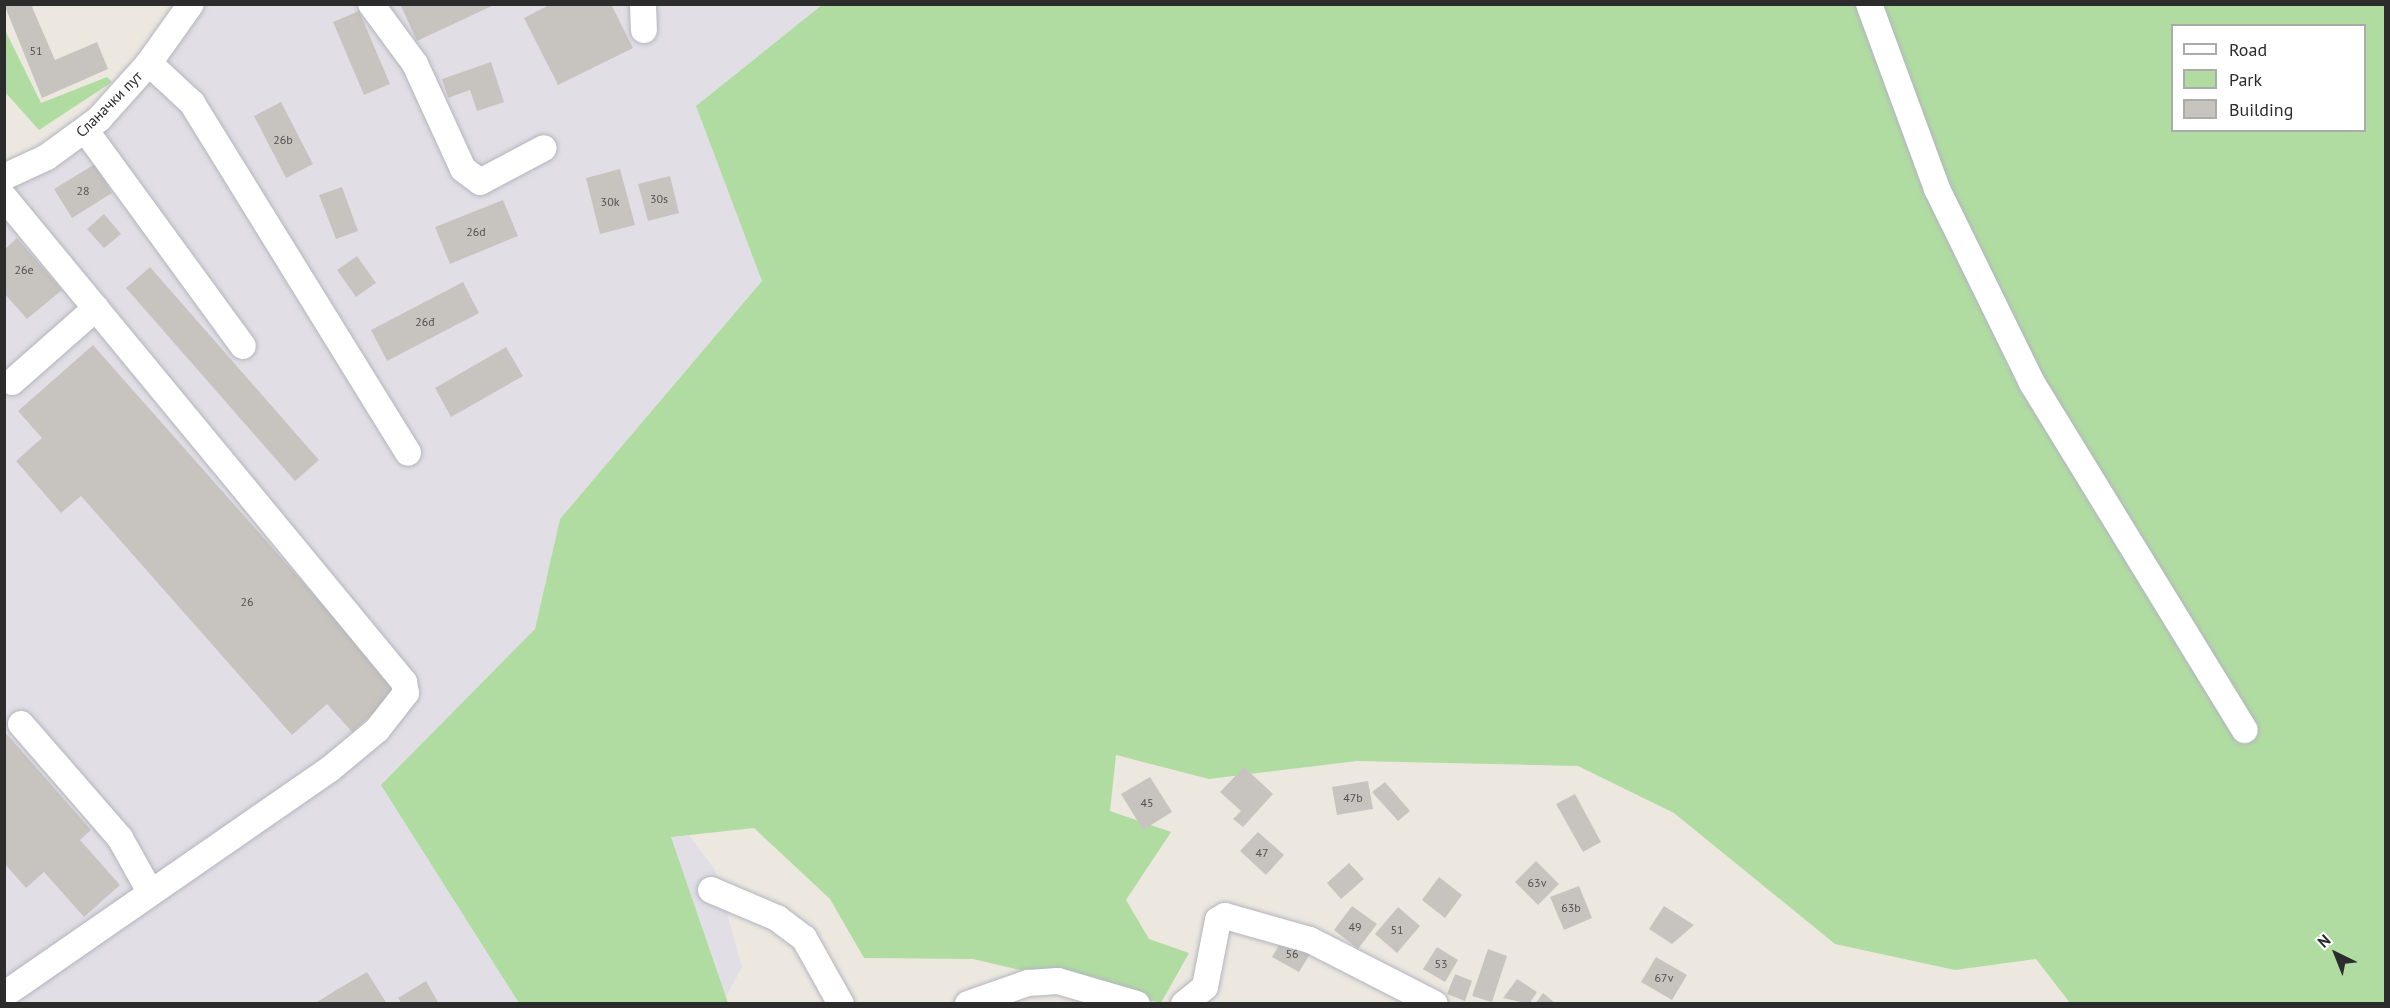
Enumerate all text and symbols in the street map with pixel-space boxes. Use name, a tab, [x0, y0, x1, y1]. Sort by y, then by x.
legend	[2171, 24, 2366, 132]
text: Road	[2229, 38, 2267, 61]
house number: 51	[29, 44, 43, 58]
street label: Сланачки пут	[72, 67, 146, 141]
text: Park	[2229, 68, 2262, 91]
text: Building	[2229, 98, 2293, 121]
house number: 26b	[273, 133, 293, 147]
house number: 28	[76, 184, 90, 198]
house number: 30s	[650, 192, 668, 206]
house number: 30k	[601, 195, 619, 209]
house number: 26d	[466, 225, 486, 239]
house number: 26e	[14, 263, 34, 277]
house number: 26đ	[415, 315, 435, 329]
house number: 26	[240, 595, 254, 609]
house number: 47b	[1343, 791, 1363, 805]
house number: 45	[1140, 796, 1154, 810]
house number: 47	[1255, 846, 1269, 860]
house number: 63v	[1528, 876, 1546, 890]
house number: 63b	[1561, 901, 1581, 915]
house number: 49	[1348, 920, 1362, 934]
house number: 51	[1390, 923, 1404, 937]
north arrow	[2306, 924, 2366, 984]
text: N	[2313, 930, 2334, 952]
house number: 56	[1285, 947, 1299, 961]
house number: 53	[1434, 957, 1448, 971]
house number: 67v	[1655, 971, 1673, 985]

